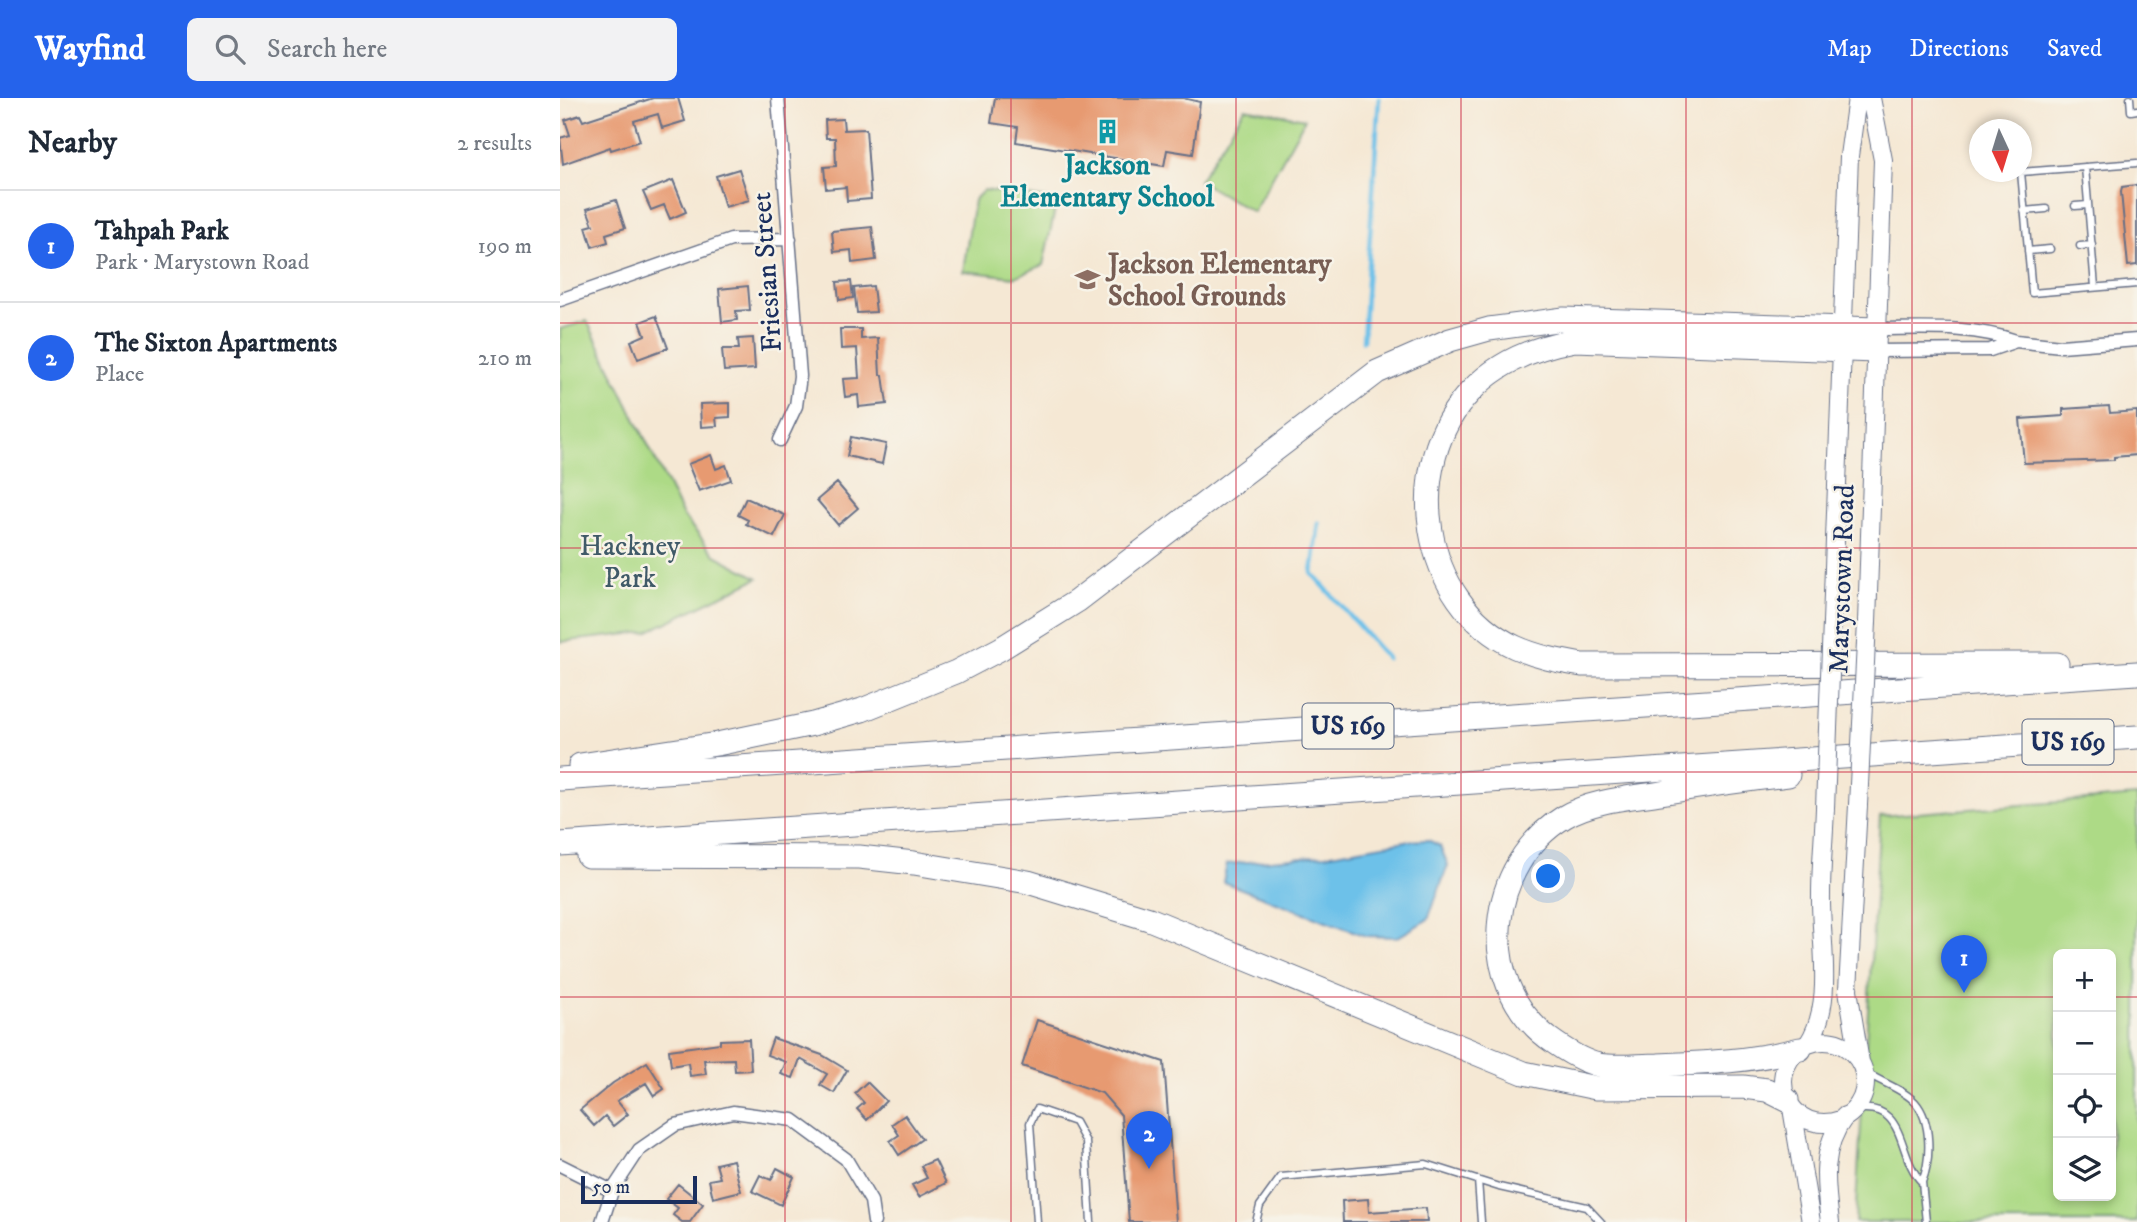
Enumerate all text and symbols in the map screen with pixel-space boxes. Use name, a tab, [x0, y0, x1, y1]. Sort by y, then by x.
search box	[187, 18, 677, 81]
text: Wayfind	[35, 29, 145, 70]
icon: search	[211, 30, 249, 68]
text: Search here	[267, 33, 387, 66]
text: Map	[1827, 34, 1872, 64]
text: Directions	[1910, 34, 2009, 64]
text: Saved	[2047, 34, 2102, 64]
building icon: Jackson Elementary School	[1093, 117, 1121, 145]
north arrow	[1969, 119, 2032, 182]
text: Nearby	[28, 125, 117, 162]
text: 2 results	[457, 129, 532, 158]
place label: Jackson Elementary School	[1000, 148, 1215, 215]
street label: Friesian Street	[744, 191, 790, 353]
text: Tahpah Park	[95, 215, 229, 248]
text: 1	[47, 232, 55, 261]
text: 190 m	[478, 232, 532, 261]
place label: Jackson Elementary School Grounds	[1105, 247, 1332, 314]
text: Park · Marystown Road	[95, 248, 309, 277]
school or university icon: Jackson Elementary School Grounds	[1074, 266, 1102, 294]
text: The Sixton Apartments	[95, 327, 337, 360]
text: 2	[45, 344, 57, 373]
text: 210 m	[478, 344, 532, 373]
text: Place	[95, 360, 144, 389]
street label: Marystown Road	[1821, 484, 1863, 674]
park label: Hackney Park	[580, 529, 681, 596]
road number: US 169	[1302, 704, 1394, 748]
road number: US 169	[2022, 720, 2114, 764]
your location	[1531, 859, 1565, 893]
pin: 1	[1941, 935, 1987, 993]
map controls	[2053, 949, 2116, 1201]
button: +	[2053, 949, 2116, 1012]
button: −	[2053, 1012, 2116, 1075]
button: locate	[2053, 1075, 2116, 1138]
pin: 2	[1126, 1111, 1172, 1169]
button: layers	[2053, 1138, 2116, 1201]
scale bar	[581, 1173, 696, 1205]
text: 50 m	[592, 1176, 630, 1199]

